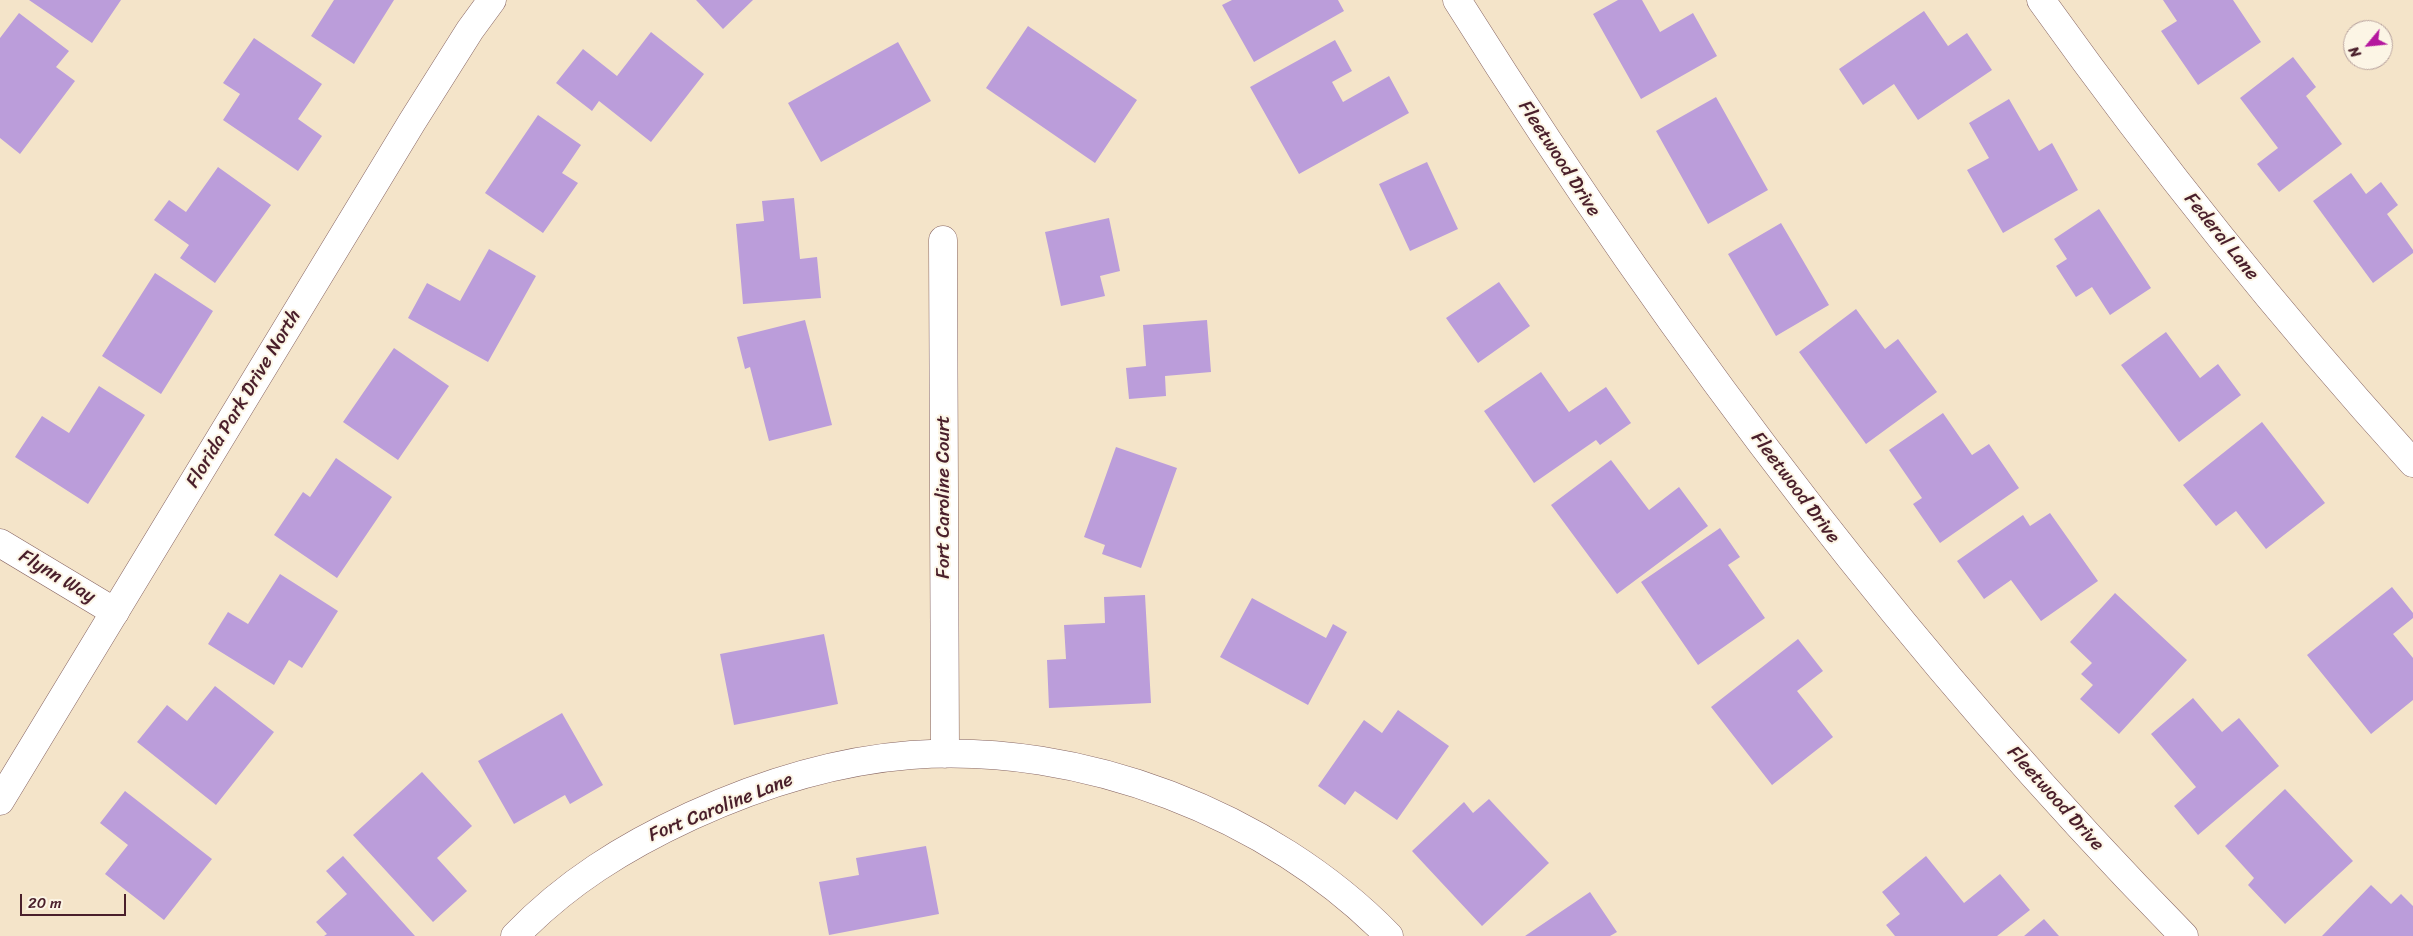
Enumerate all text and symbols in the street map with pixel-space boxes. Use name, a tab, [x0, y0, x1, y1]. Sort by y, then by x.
north arrow	[2343, 20, 2393, 70]
text: N	[2342, 42, 2369, 62]
street label: Fleetwood Drive	[1513, 97, 1605, 221]
street label: Federal Lane	[2179, 189, 2263, 285]
street label: Florida Park Drive North	[182, 306, 306, 492]
street label: Fort Caroline Court	[933, 415, 955, 579]
street label: Fleetwood Drive	[1746, 428, 1844, 548]
street label: Flynn Way	[15, 545, 99, 609]
street label: Fleetwood Drive	[2002, 742, 2108, 856]
street label: Fort Caroline Lane	[645, 769, 797, 847]
scale bar	[22, 884, 129, 916]
text: 20 m	[28, 890, 62, 916]

